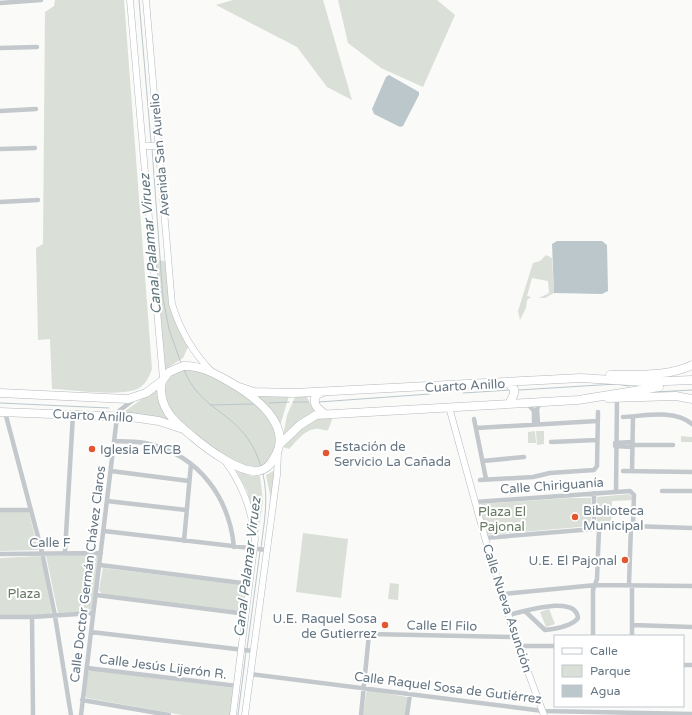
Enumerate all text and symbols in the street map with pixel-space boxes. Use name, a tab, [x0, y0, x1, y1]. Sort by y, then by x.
street label: Avenida San Aurelio	[147, 92, 173, 217]
water label: Canal Palamar Viruez	[136, 171, 165, 315]
street label: Cuarto Anillo	[424, 376, 506, 396]
street label: Cuarto Anillo	[52, 406, 134, 426]
place label: Estación de Servicio La Cañada	[334, 439, 451, 470]
place label: Iglesia EMCB	[100, 442, 181, 458]
marker: Iglesia EMCB	[87, 444, 97, 454]
marker: Estación de Servicio La Cañada	[321, 448, 331, 458]
street label: Calle Doctor Germán Chávez Claros	[67, 465, 109, 683]
street label: Calle Chiriguanía	[500, 474, 604, 498]
water label: Canal Palamar Viruez	[230, 494, 265, 638]
place label: Biblioteca Municipal	[583, 503, 644, 534]
park label: Plaza El Pajonal	[478, 504, 526, 535]
marker: Biblioteca Municipal	[570, 512, 580, 522]
street label: Calle F	[29, 535, 71, 551]
street label: Calle Nueva Asunción	[479, 542, 535, 675]
place label: U.E. El Pajonal	[528, 553, 617, 569]
marker: U.E. El Pajonal	[620, 555, 630, 565]
park label: Plaza	[8, 586, 40, 602]
place label: U.E. Raquel Sosa de Gutierrez	[273, 611, 377, 642]
street label: Calle El Filo	[407, 617, 478, 635]
marker: U.E. Raquel Sosa de Gutierrez	[380, 620, 390, 630]
legend	[554, 635, 684, 707]
text: Calle	[590, 644, 618, 658]
street label: Calle Jesús Lijerón R.	[98, 651, 228, 683]
text: Parque	[590, 664, 631, 678]
street label: Calle Raquel Sosa de Gutiérrez	[353, 669, 543, 707]
text: Agua	[590, 684, 620, 698]

